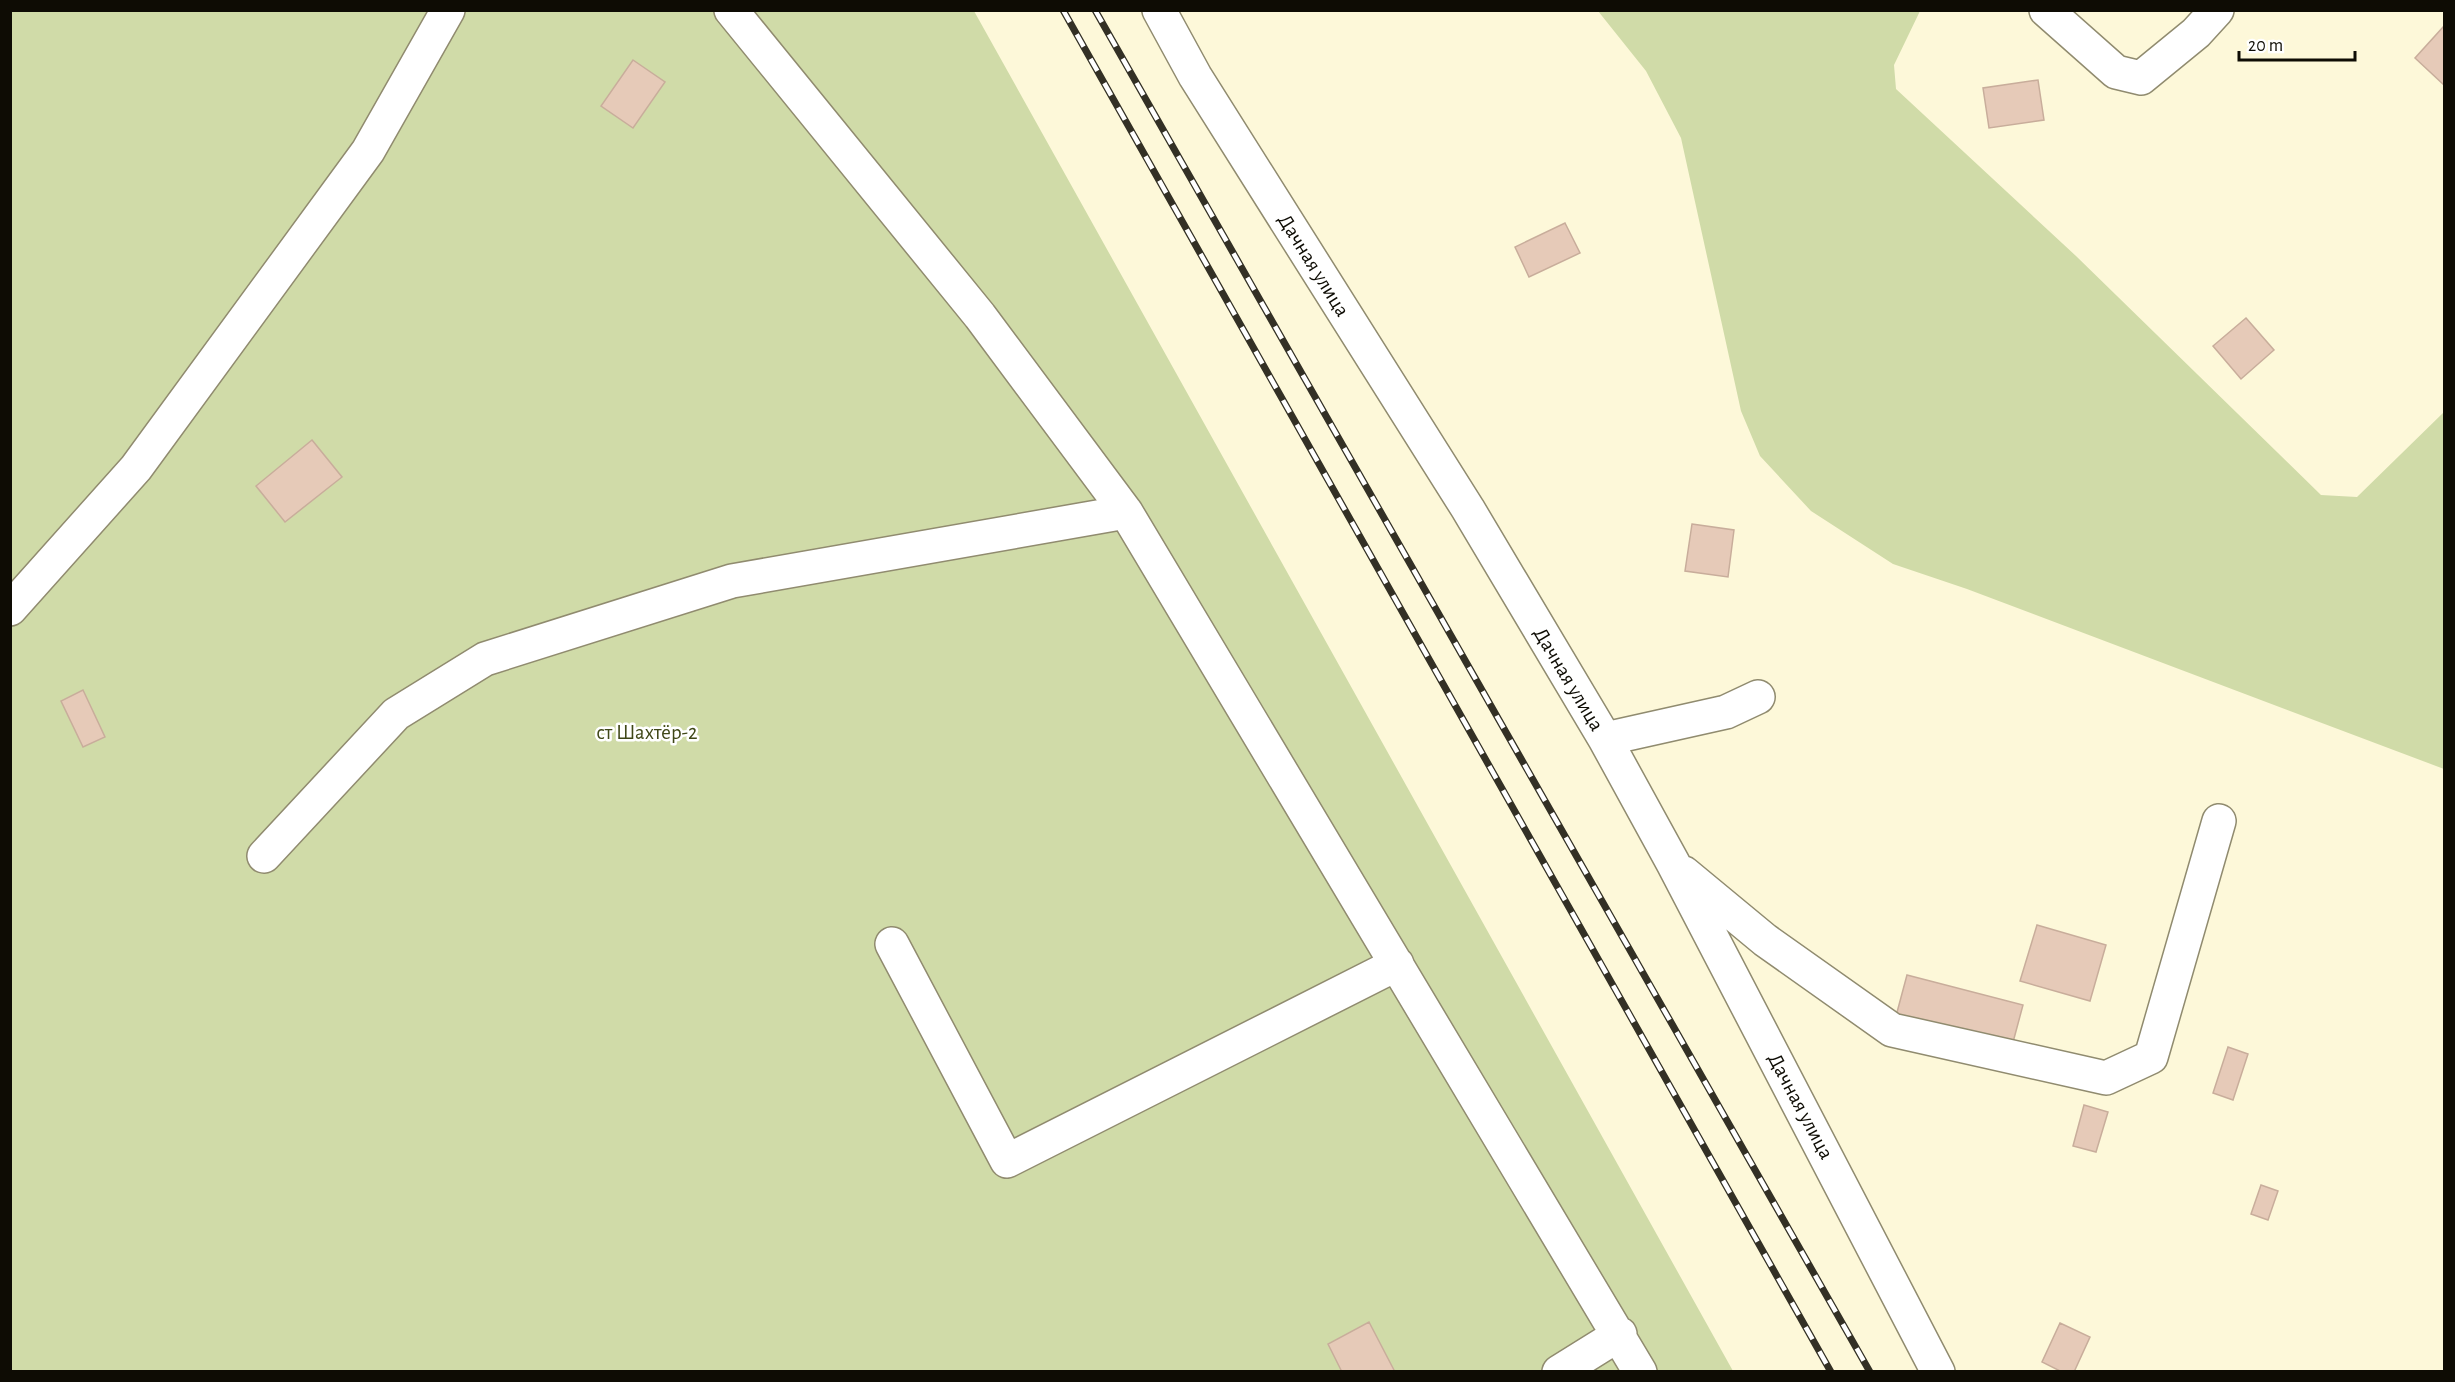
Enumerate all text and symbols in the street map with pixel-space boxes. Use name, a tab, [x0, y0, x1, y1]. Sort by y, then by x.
scale bar	[2239, 24, 2354, 62]
text: 20 m	[2248, 37, 2283, 55]
street label: Дачная улица	[1274, 210, 1354, 321]
street label: Дачная улица	[1530, 624, 1608, 735]
park label: ст Шахтёр-2	[596, 722, 698, 743]
street label: Дачная улица	[1764, 1050, 1837, 1163]

